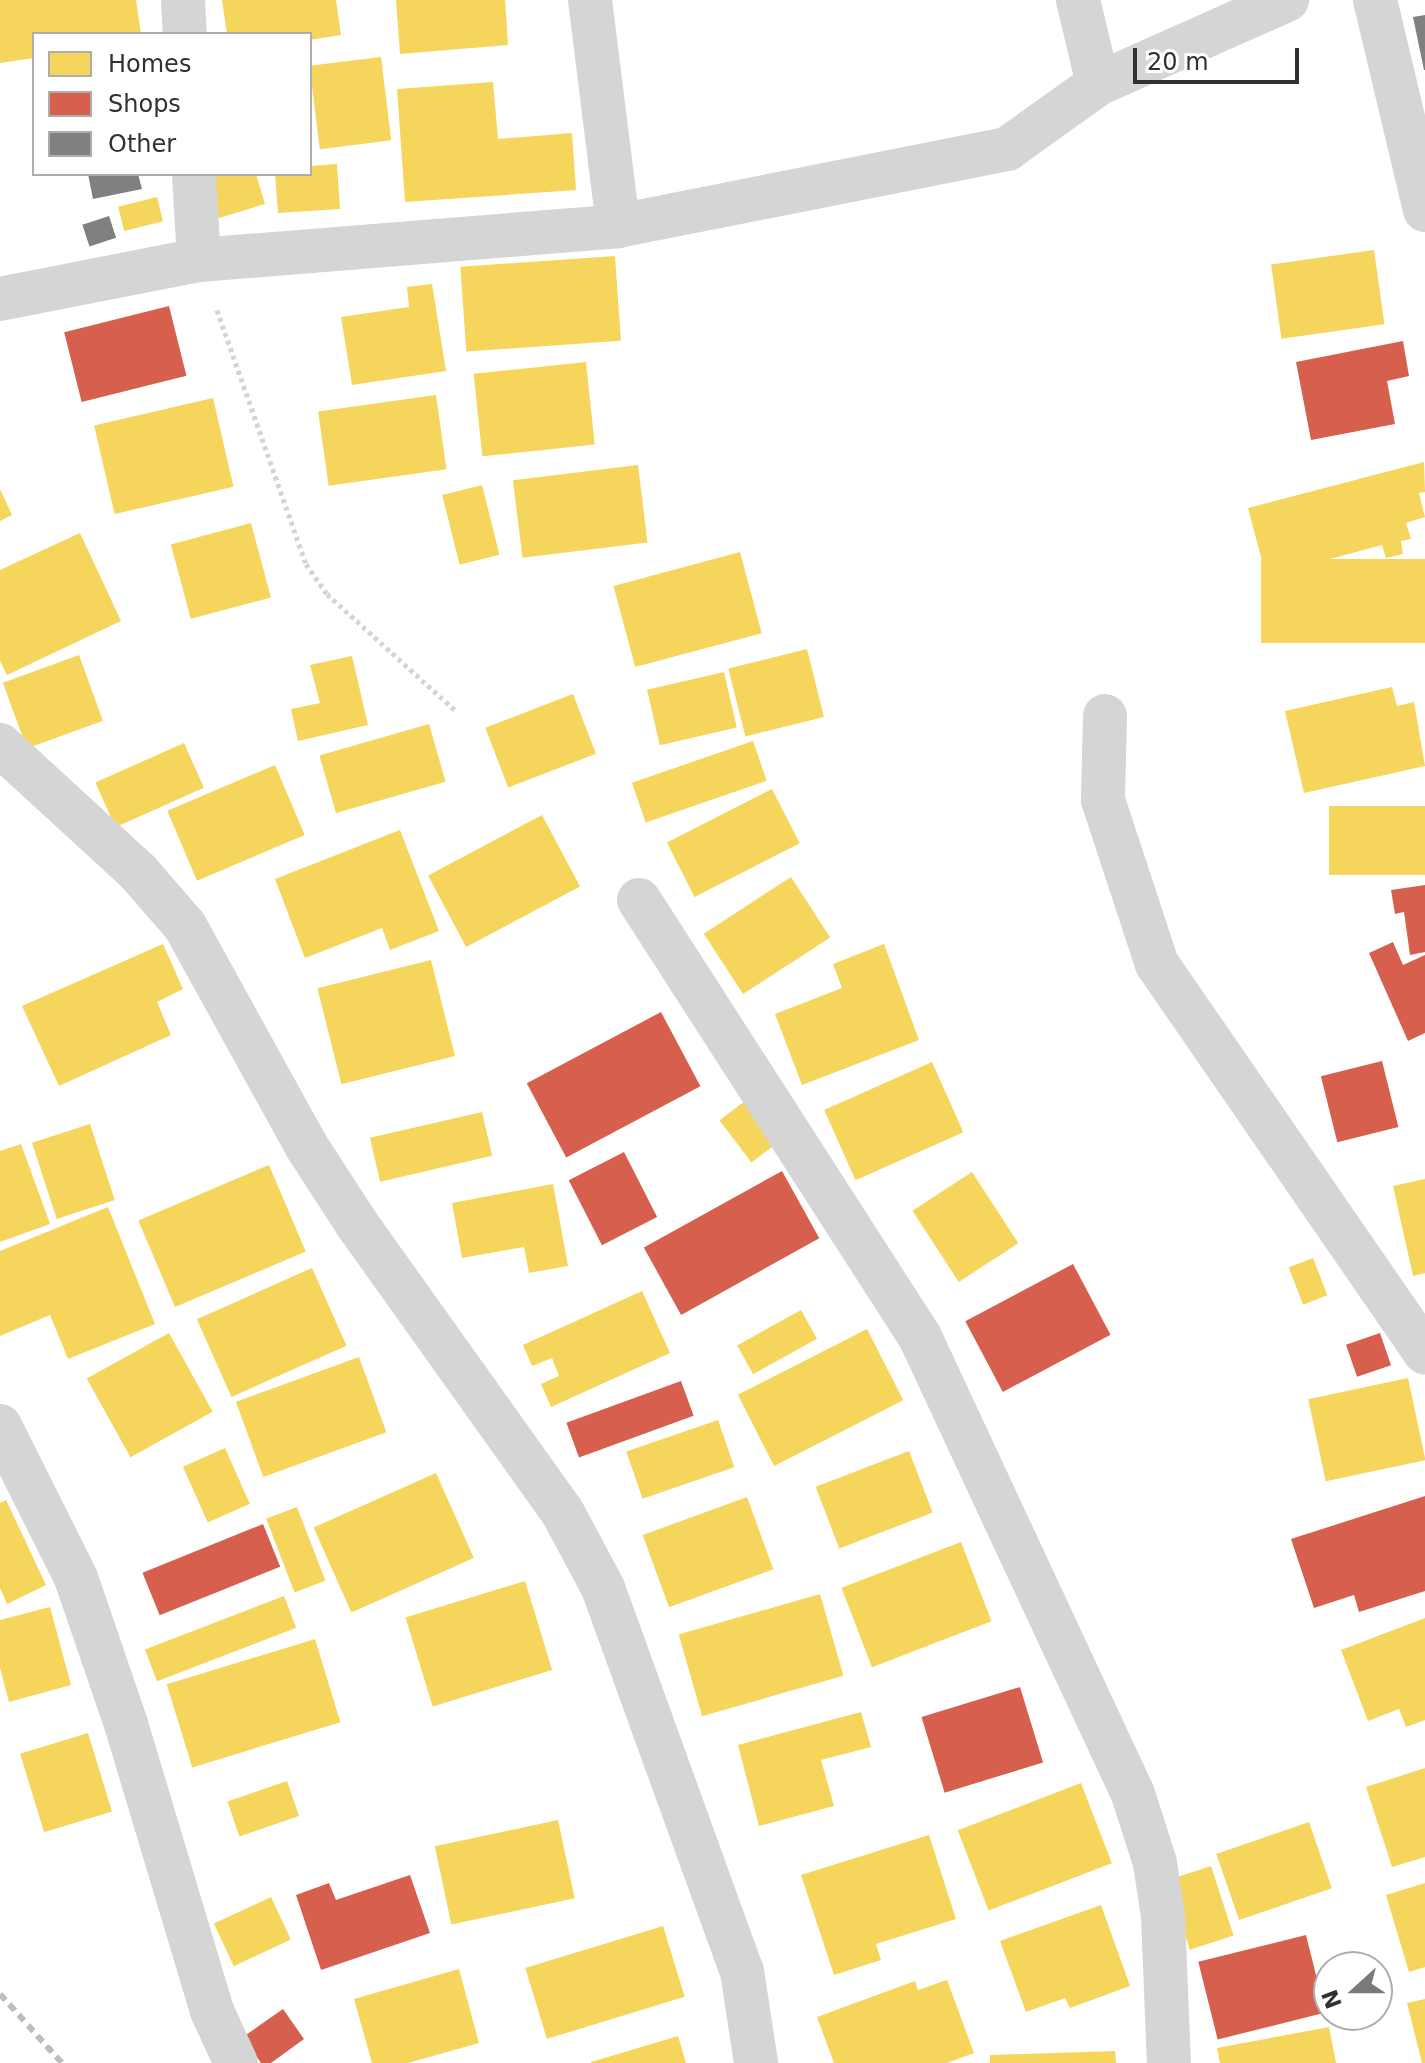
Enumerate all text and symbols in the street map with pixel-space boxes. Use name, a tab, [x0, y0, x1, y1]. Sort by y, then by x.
legend	[32, 32, 312, 176]
scale bar	[1137, 32, 1303, 82]
text: 20 m	[1147, 48, 1209, 76]
text: Homes	[108, 50, 191, 78]
text: Shops	[108, 90, 181, 118]
text: Other	[108, 130, 176, 158]
north arrow	[1313, 1951, 1393, 2031]
text: N	[1317, 1986, 1347, 2012]

